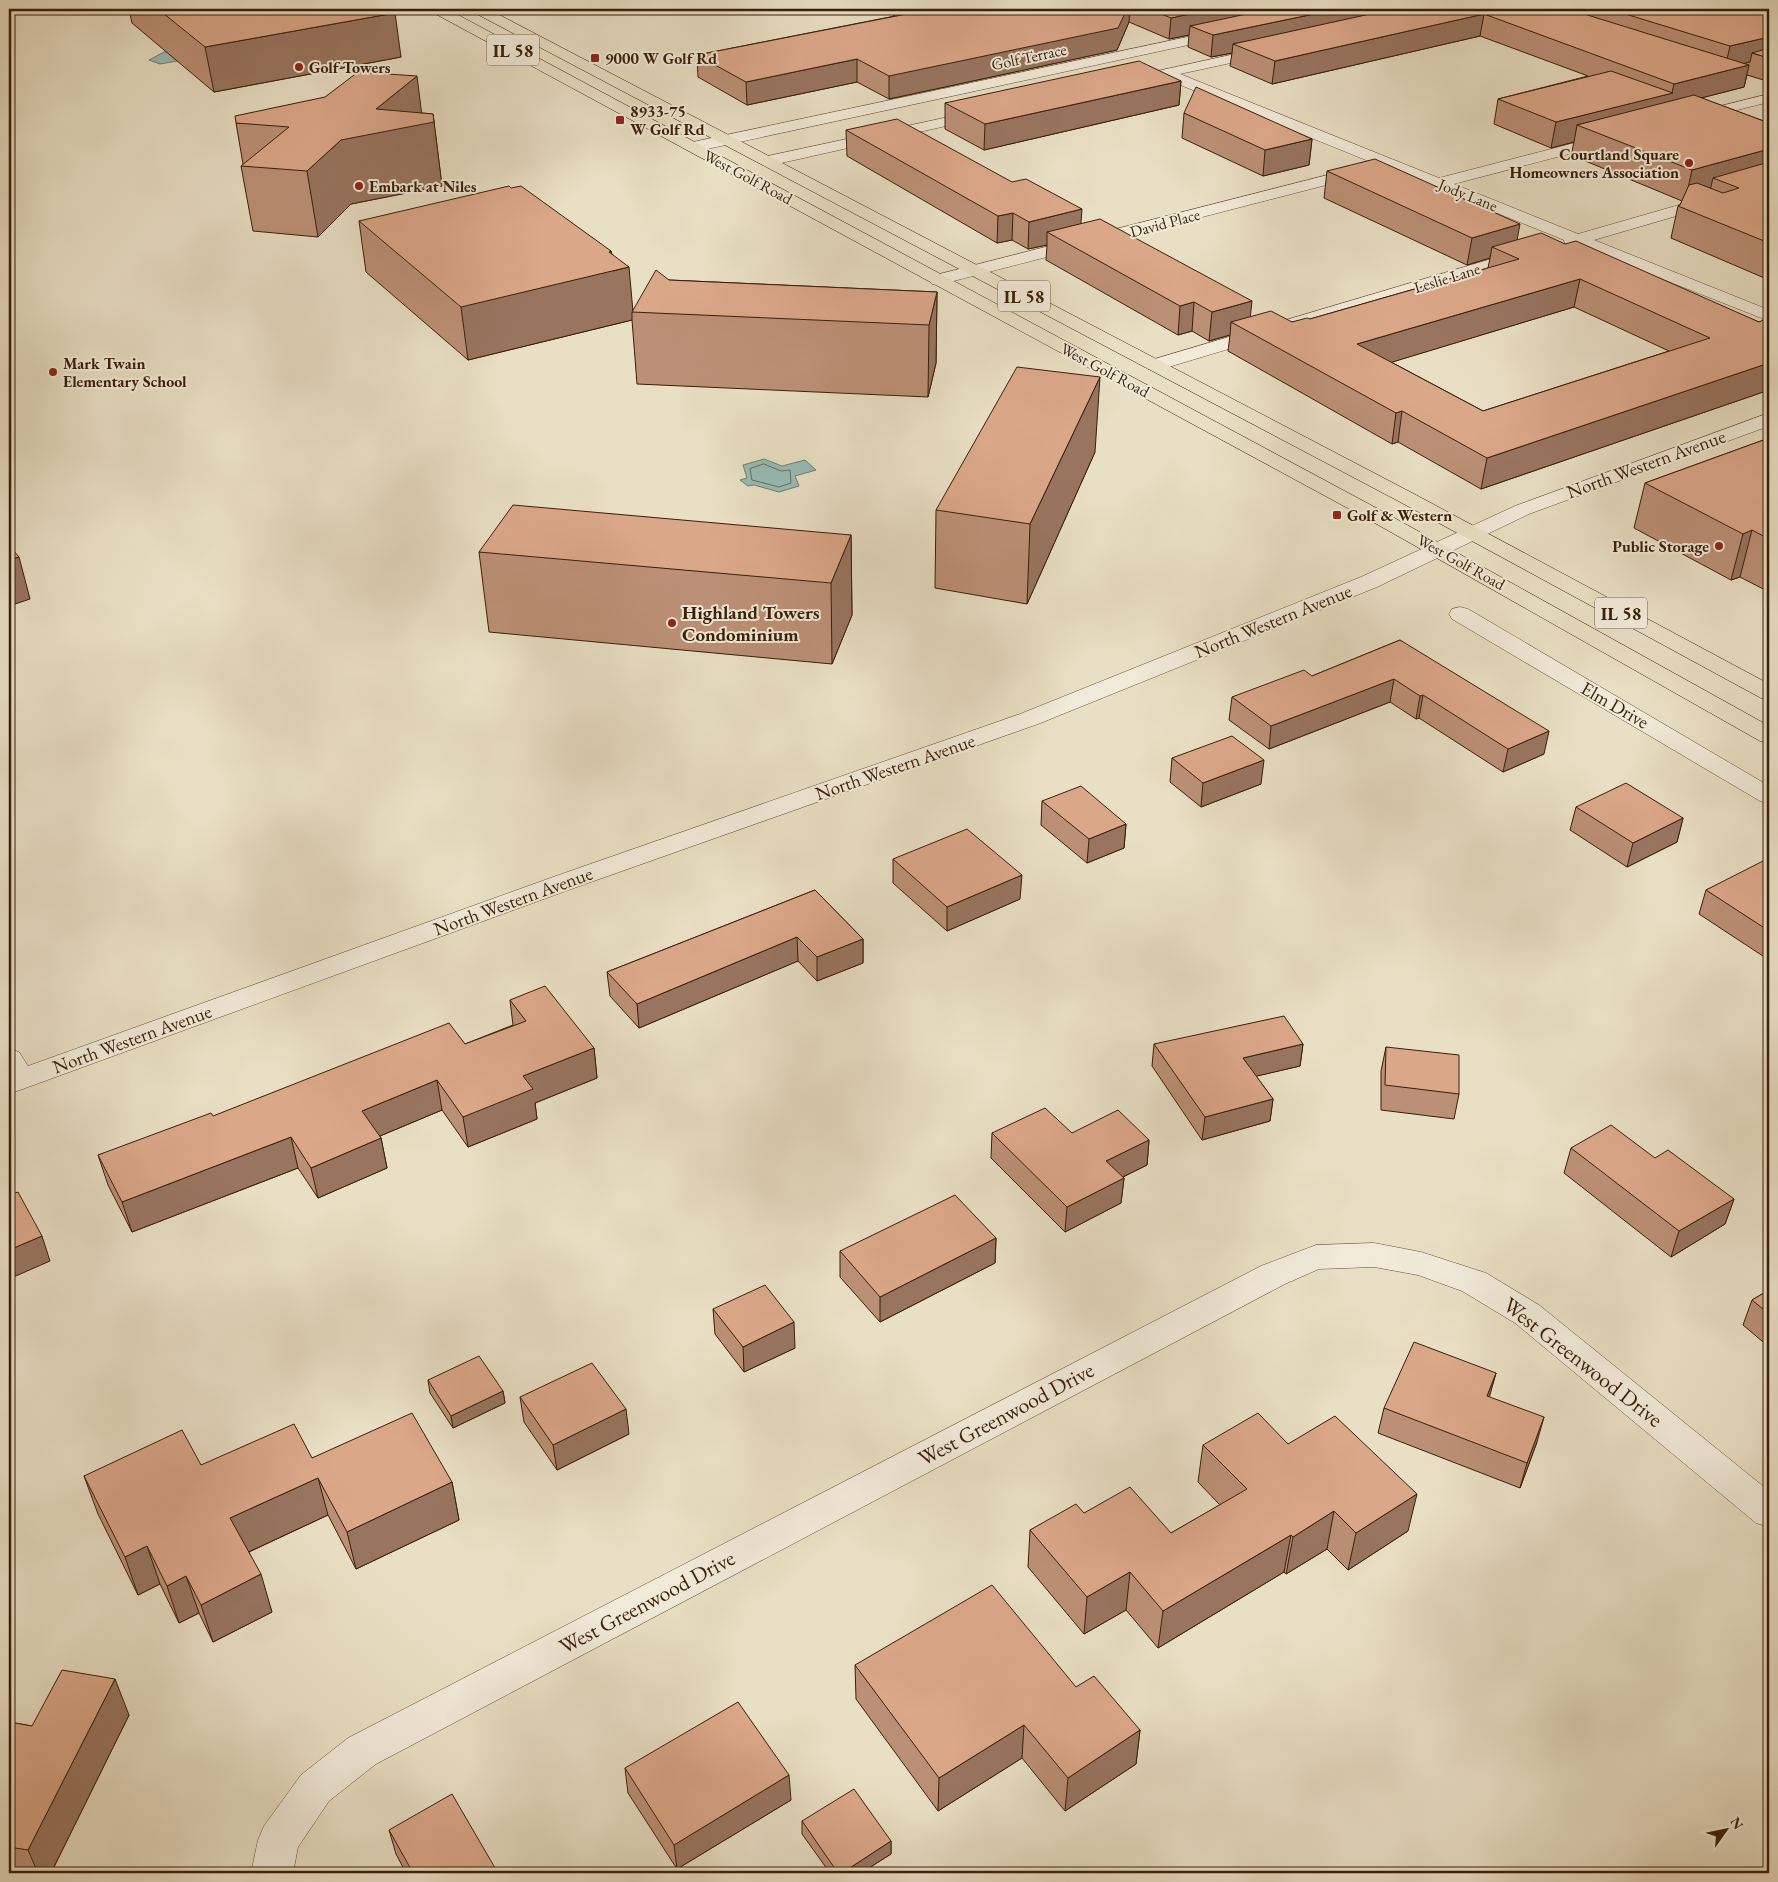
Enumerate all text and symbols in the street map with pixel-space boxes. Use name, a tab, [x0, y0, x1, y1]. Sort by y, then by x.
road number: IL 58	[487, 34, 539, 66]
street label: Golf Terrace	[990, 39, 1068, 75]
place label: 9000 W Golf Rd	[605, 48, 717, 69]
marker: 9000 W Golf Rd	[589, 52, 601, 64]
place label: Golf Towers	[309, 57, 391, 78]
marker: Golf Towers	[293, 61, 305, 73]
place label: 8933-75 W Golf Rd	[630, 101, 705, 140]
marker: 8933-75 W Golf Rd	[614, 114, 626, 126]
place label: Courtland Square Homeowners Association	[1510, 144, 1679, 183]
street label: West Golf Road	[700, 145, 797, 210]
marker: Courtland Square Homeowners Association	[1683, 157, 1695, 169]
street label: Jody Lane	[1433, 173, 1501, 216]
place label: Embark at Niles	[369, 176, 477, 197]
marker: Embark at Niles	[353, 180, 365, 192]
street label: David Place	[1128, 204, 1202, 242]
street label: Leslie Lane	[1411, 258, 1483, 298]
road number: IL 58	[998, 280, 1050, 312]
street label: West Golf Road	[1057, 338, 1154, 403]
place label: Mark Twain Elementary School	[63, 353, 187, 392]
marker: Mark Twain Elementary School	[47, 366, 59, 378]
street label: North Western Avenue	[1563, 424, 1729, 504]
place label: Golf & Western	[1347, 505, 1452, 526]
marker: Golf & Western	[1331, 509, 1343, 521]
street label: West Golf Road	[1413, 529, 1510, 595]
place label: Public Storage	[1612, 536, 1709, 557]
marker: Public Storage	[1713, 540, 1725, 552]
street label: North Western Avenue	[1191, 578, 1355, 664]
road number: IL 58	[1595, 598, 1647, 628]
place label: Highland Towers Condominium	[682, 600, 820, 647]
marker: Highland Towers Condominium	[666, 617, 678, 629]
street label: Elm Drive	[1577, 676, 1653, 734]
street label: North Western Avenue	[812, 728, 978, 806]
street label: North Western Avenue	[430, 861, 596, 941]
street label: North Western Avenue	[49, 999, 215, 1079]
street label: West Greenwood Drive	[1497, 1290, 1669, 1434]
street label: West Greenwood Drive	[913, 1355, 1099, 1473]
street label: West Greenwood Drive	[554, 1543, 740, 1661]
north arrow	[1700, 1804, 1750, 1854]
text: N	[1726, 1813, 1748, 1833]

